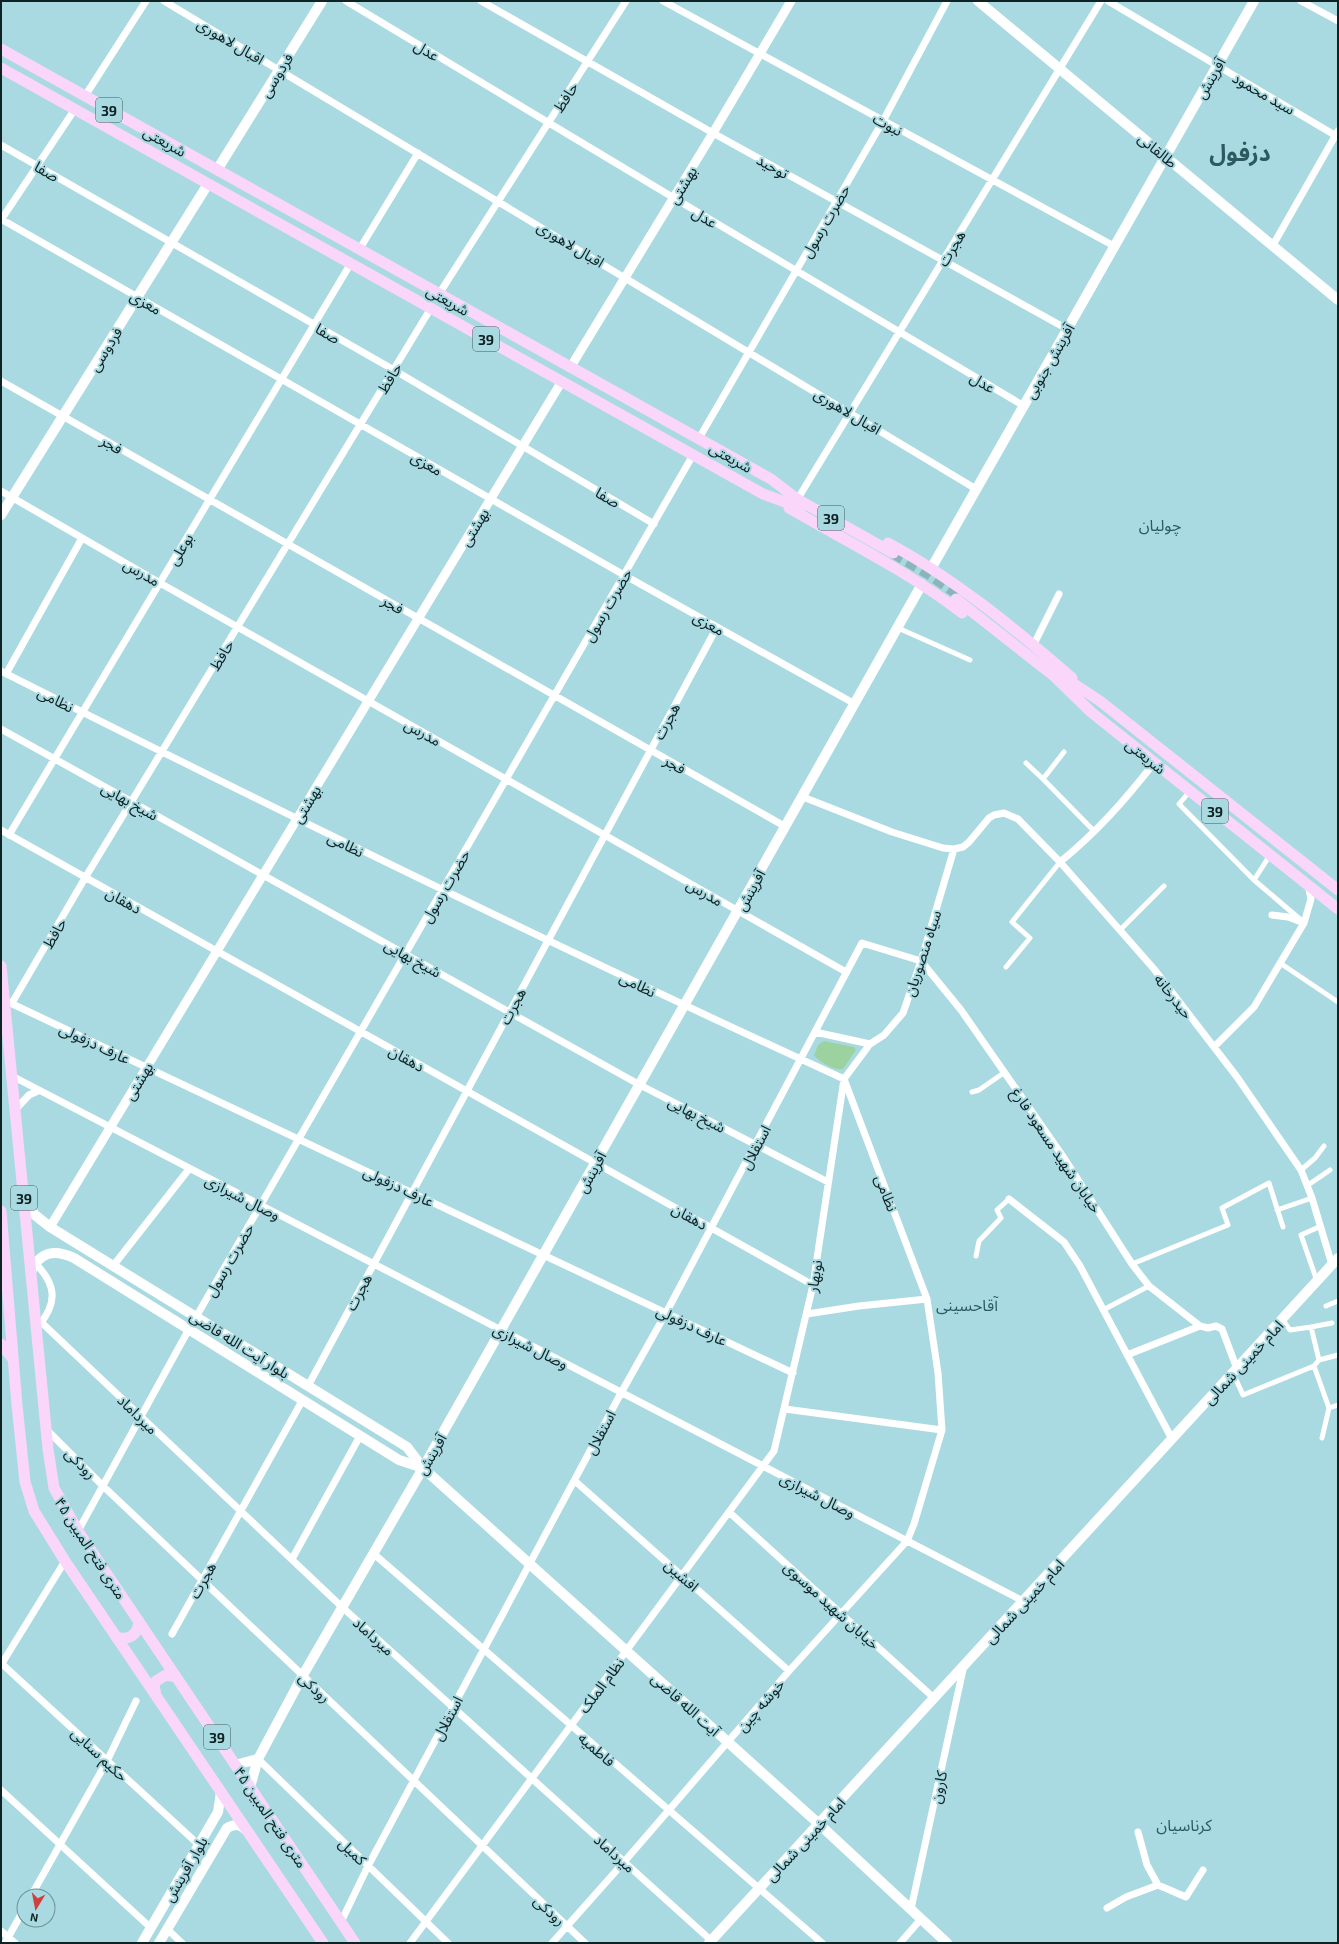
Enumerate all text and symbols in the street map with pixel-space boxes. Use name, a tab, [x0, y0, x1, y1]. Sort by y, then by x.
street label: اقبال لاهوری	[194, 14, 268, 69]
street label: عدل	[411, 36, 443, 65]
street label: فردوسی	[255, 49, 298, 101]
street label: آفرینش	[1191, 54, 1230, 102]
street label: سید محمود	[1229, 68, 1299, 119]
street label: حافظ	[549, 78, 581, 115]
road number: 39	[96, 98, 122, 122]
street label: نبوت	[870, 109, 906, 140]
street label: شریعتی	[140, 122, 190, 161]
street label: طالقانی	[1134, 129, 1181, 172]
district label: دزفول	[1209, 138, 1271, 167]
street label: توحید	[753, 150, 792, 183]
street label: صفا	[32, 157, 62, 185]
street label: بهشتی	[664, 163, 701, 208]
street label: حضرت رسول	[797, 181, 854, 261]
street label: عدل	[689, 203, 721, 232]
street label: اقبال لاهوری	[534, 217, 608, 272]
street label: هجرت	[933, 227, 970, 270]
street label: شریعتی	[423, 281, 473, 320]
street label: معزی	[127, 286, 165, 319]
street label: صفا	[313, 319, 343, 347]
street label: آفرینش جنوبی	[1020, 320, 1079, 402]
street label: فردوسی	[84, 323, 127, 375]
road number: 39	[473, 327, 499, 351]
street label: حافظ	[373, 359, 405, 397]
street label: عدل	[967, 368, 999, 397]
street label: اقبال لاهوری	[811, 384, 885, 439]
street label: فجر	[97, 430, 126, 458]
street label: شریعتی	[706, 438, 756, 477]
street label: معزی	[408, 447, 446, 480]
street label: صفا	[593, 483, 623, 511]
street label: بهشتی	[456, 505, 493, 550]
road number: 39	[818, 506, 844, 530]
district label: چولیان	[1139, 515, 1181, 536]
street label: بوعلی	[163, 530, 197, 569]
street label: مدرس	[120, 554, 163, 590]
street label: حضرت رسول	[579, 565, 636, 645]
street label: فجر	[378, 590, 407, 618]
street label: معزی	[690, 607, 728, 640]
street label: حافظ	[205, 636, 237, 674]
street label: نظامی	[35, 682, 77, 717]
street label: هجرت	[649, 700, 684, 743]
street label: مدرس	[401, 715, 444, 750]
street label: شریعتی	[1122, 734, 1170, 778]
street label: فجر	[660, 750, 689, 778]
street label: شیخ بهایی	[97, 778, 162, 828]
street label: بهشتی	[288, 782, 325, 827]
road number: 39	[1202, 799, 1228, 823]
street label: نظامی	[325, 828, 367, 861]
street label: حضرت رسول	[417, 846, 474, 926]
street label: آفرینش	[731, 866, 770, 914]
street label: مدرس	[683, 874, 726, 910]
street label: دهقان	[103, 883, 145, 918]
street label: سیاه منصوریان	[900, 907, 945, 999]
street label: حافظ	[38, 914, 70, 952]
street label: شیخ بهایی	[380, 935, 445, 985]
street label: نظامی	[617, 968, 659, 1001]
street label: حیدرخانه	[1150, 970, 1197, 1023]
street label: هجرت	[495, 985, 530, 1028]
street label: عارف دزفولی	[56, 1019, 134, 1068]
street label: دهقان	[386, 1041, 428, 1076]
street label: بهشتی	[120, 1059, 157, 1104]
street label: خیابان شهید مسعود فارغ	[1005, 1084, 1106, 1218]
street label: شیخ بهایی	[663, 1092, 729, 1140]
street label: استقلال	[736, 1122, 775, 1173]
street label: آفرینش	[572, 1148, 611, 1196]
street label: عارف دزفولی	[360, 1162, 438, 1211]
street label: وصال شیرازی	[202, 1170, 284, 1224]
street label: نظامی	[871, 1172, 902, 1214]
road number: 39	[11, 1186, 37, 1210]
street label: دهقان	[669, 1199, 711, 1234]
street label: حضرت رسول	[201, 1220, 258, 1300]
street label: نوبهار	[802, 1258, 826, 1295]
street label: هجرت	[341, 1271, 376, 1314]
district label: آقاحسینی	[936, 1295, 999, 1315]
street label: عارف دزفولی	[653, 1301, 731, 1350]
street label: بلوار آیت الله قاضی	[186, 1306, 293, 1383]
street label: امام خمینی شمالی	[1199, 1316, 1289, 1410]
street label: وصال شیرازی	[490, 1319, 572, 1373]
street label: میرداماد	[113, 1390, 162, 1438]
street label: استقلال	[581, 1407, 620, 1458]
street label: آفرینش	[412, 1430, 451, 1478]
street label: رودکی	[61, 1444, 100, 1483]
street label: وصال شیرازی	[777, 1468, 859, 1522]
street label: ۴۵ متری فتح المبین	[48, 1494, 131, 1605]
street label: افشین	[661, 1555, 703, 1596]
street label: امام خمینی شمالی	[980, 1555, 1070, 1649]
street label: خیابان شهید موسوی	[780, 1557, 884, 1653]
street label: هجرت	[185, 1559, 220, 1602]
street label: میرداماد	[349, 1613, 398, 1660]
street label: نظام الملک	[574, 1654, 630, 1718]
street label: رودکی	[295, 1668, 335, 1707]
street label: آیت الله قاضی	[647, 1669, 724, 1741]
street label: خوشه چین	[732, 1675, 789, 1736]
street label: استقلال	[428, 1693, 467, 1744]
street label: حکیم سنایی	[66, 1723, 132, 1787]
road number: 39	[204, 1725, 230, 1749]
street label: فاطمیه	[575, 1728, 619, 1770]
street label: ۴۵ متری فتح المبین	[227, 1763, 311, 1873]
street label: کارون	[926, 1768, 951, 1805]
street label: امام خمینی شمالی	[761, 1793, 851, 1887]
district label: کرناسیان	[1156, 1815, 1212, 1835]
street label: میرداماد	[590, 1830, 639, 1877]
street label: بلوار آفرینش	[159, 1833, 212, 1905]
street label: کمیل	[335, 1834, 371, 1870]
north arrow	[16, 1888, 56, 1928]
street label: رودکی	[530, 1891, 570, 1930]
text: N	[29, 1911, 39, 1925]

